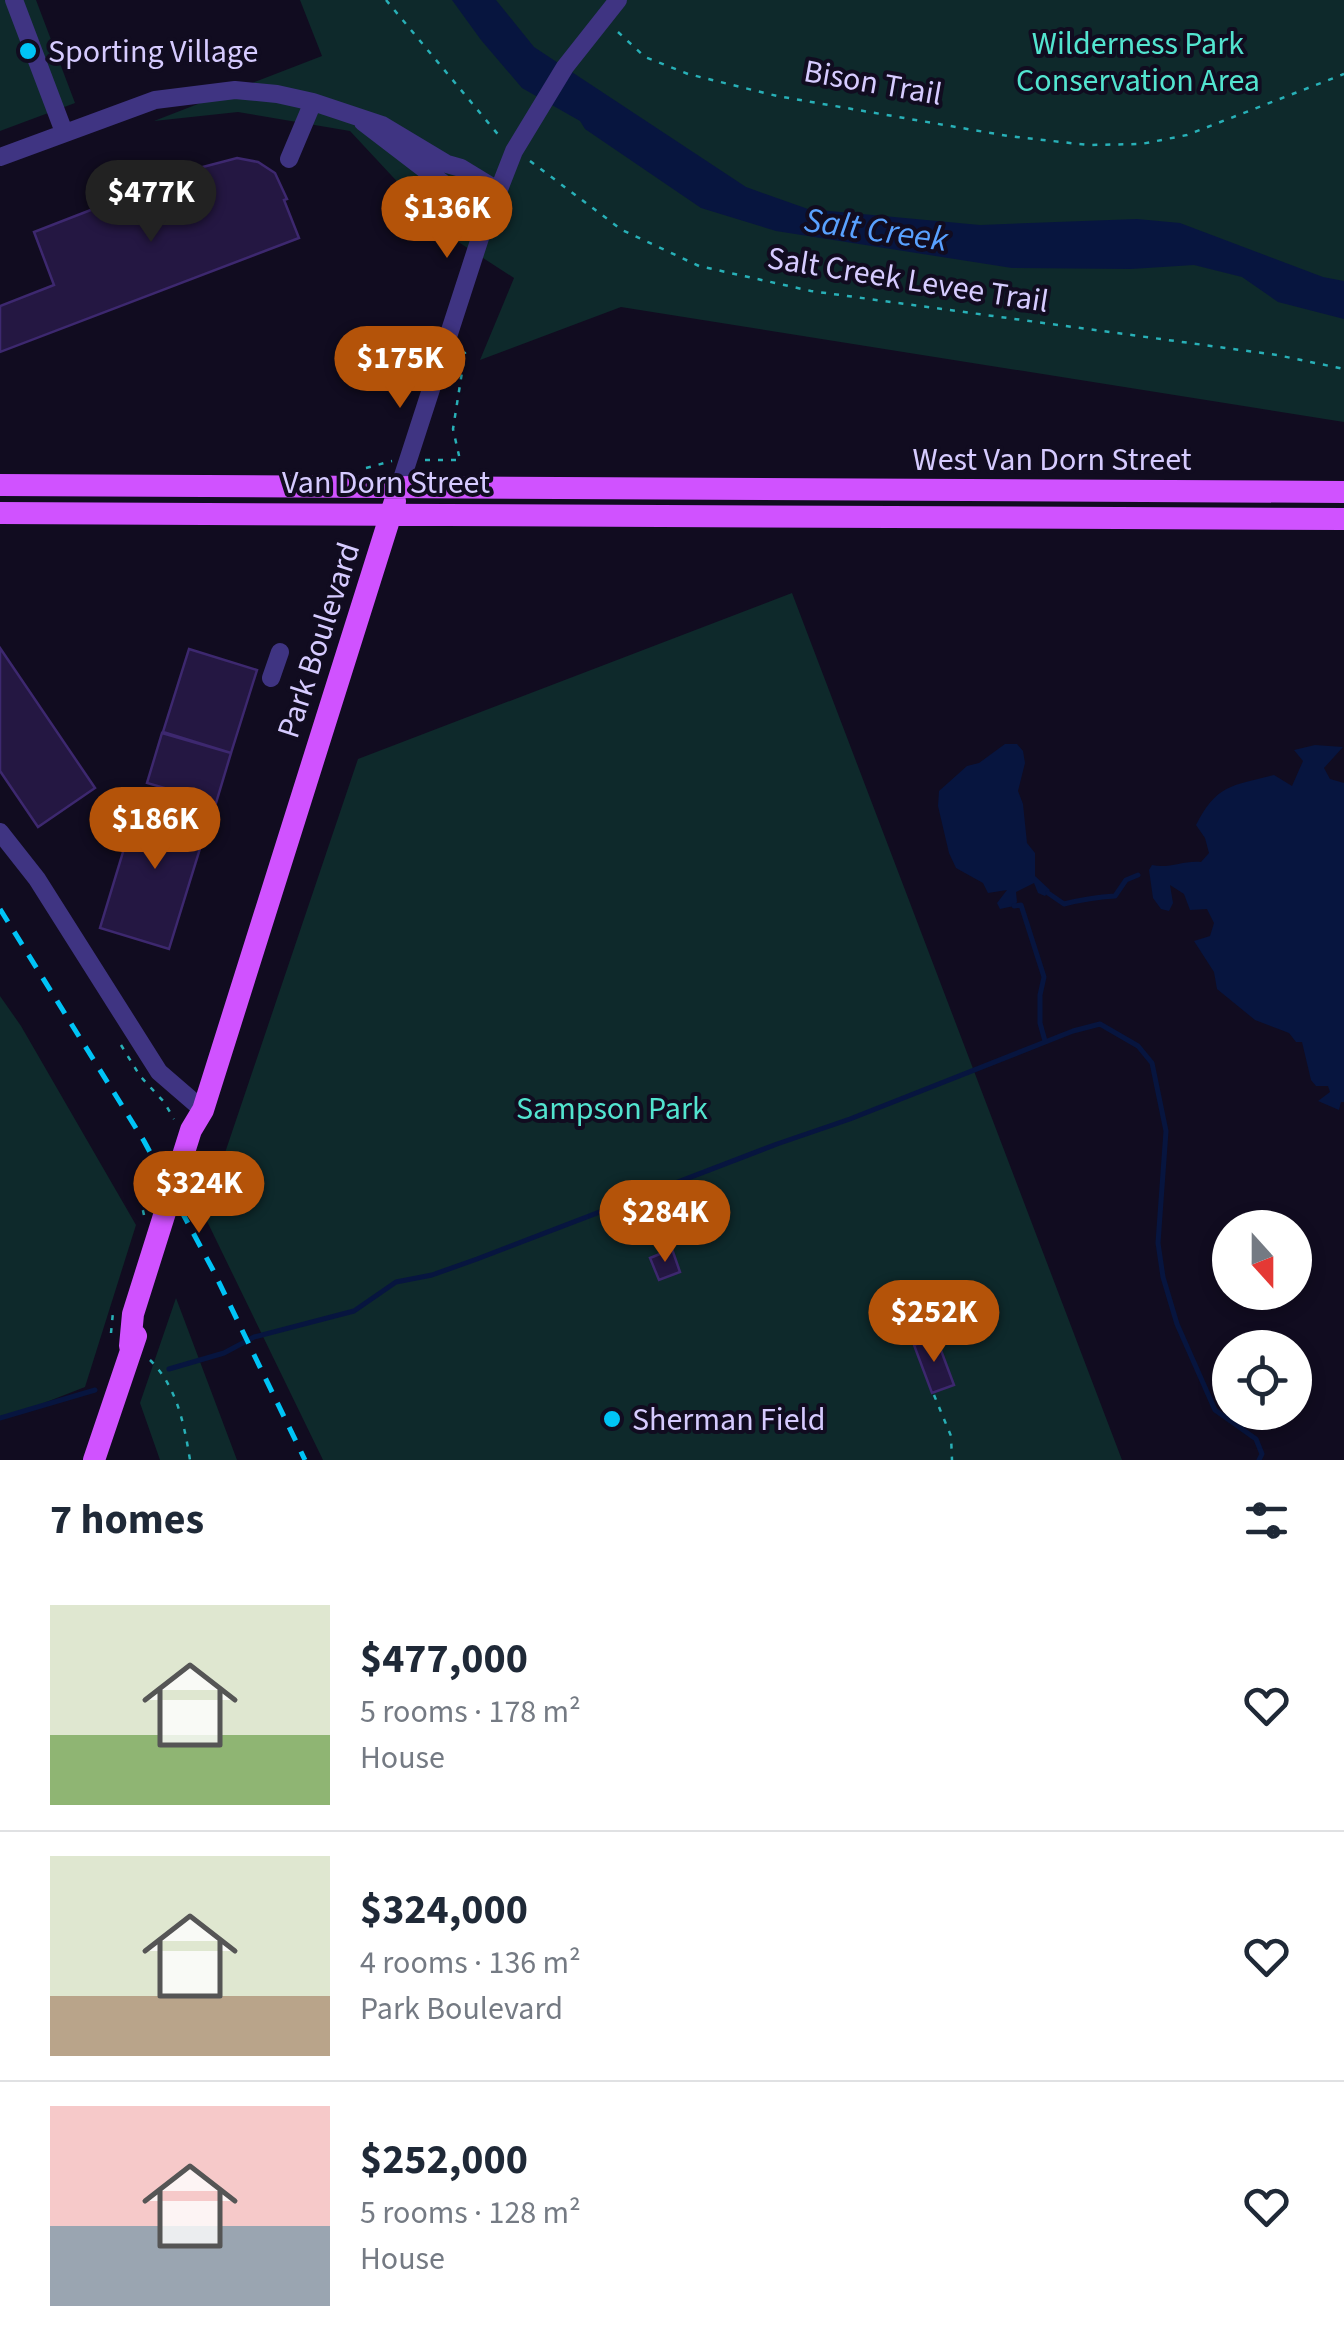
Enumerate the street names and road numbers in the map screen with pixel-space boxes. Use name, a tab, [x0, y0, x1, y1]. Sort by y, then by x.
street label: Bison Trail	[800, 48, 946, 118]
street label: Salt Creek Levee Trail	[764, 235, 1052, 325]
street label: West Van Dorn Street	[912, 437, 1192, 483]
street label: Van Dorn Street	[282, 460, 490, 506]
street label: Park Boulevard	[266, 537, 372, 744]

